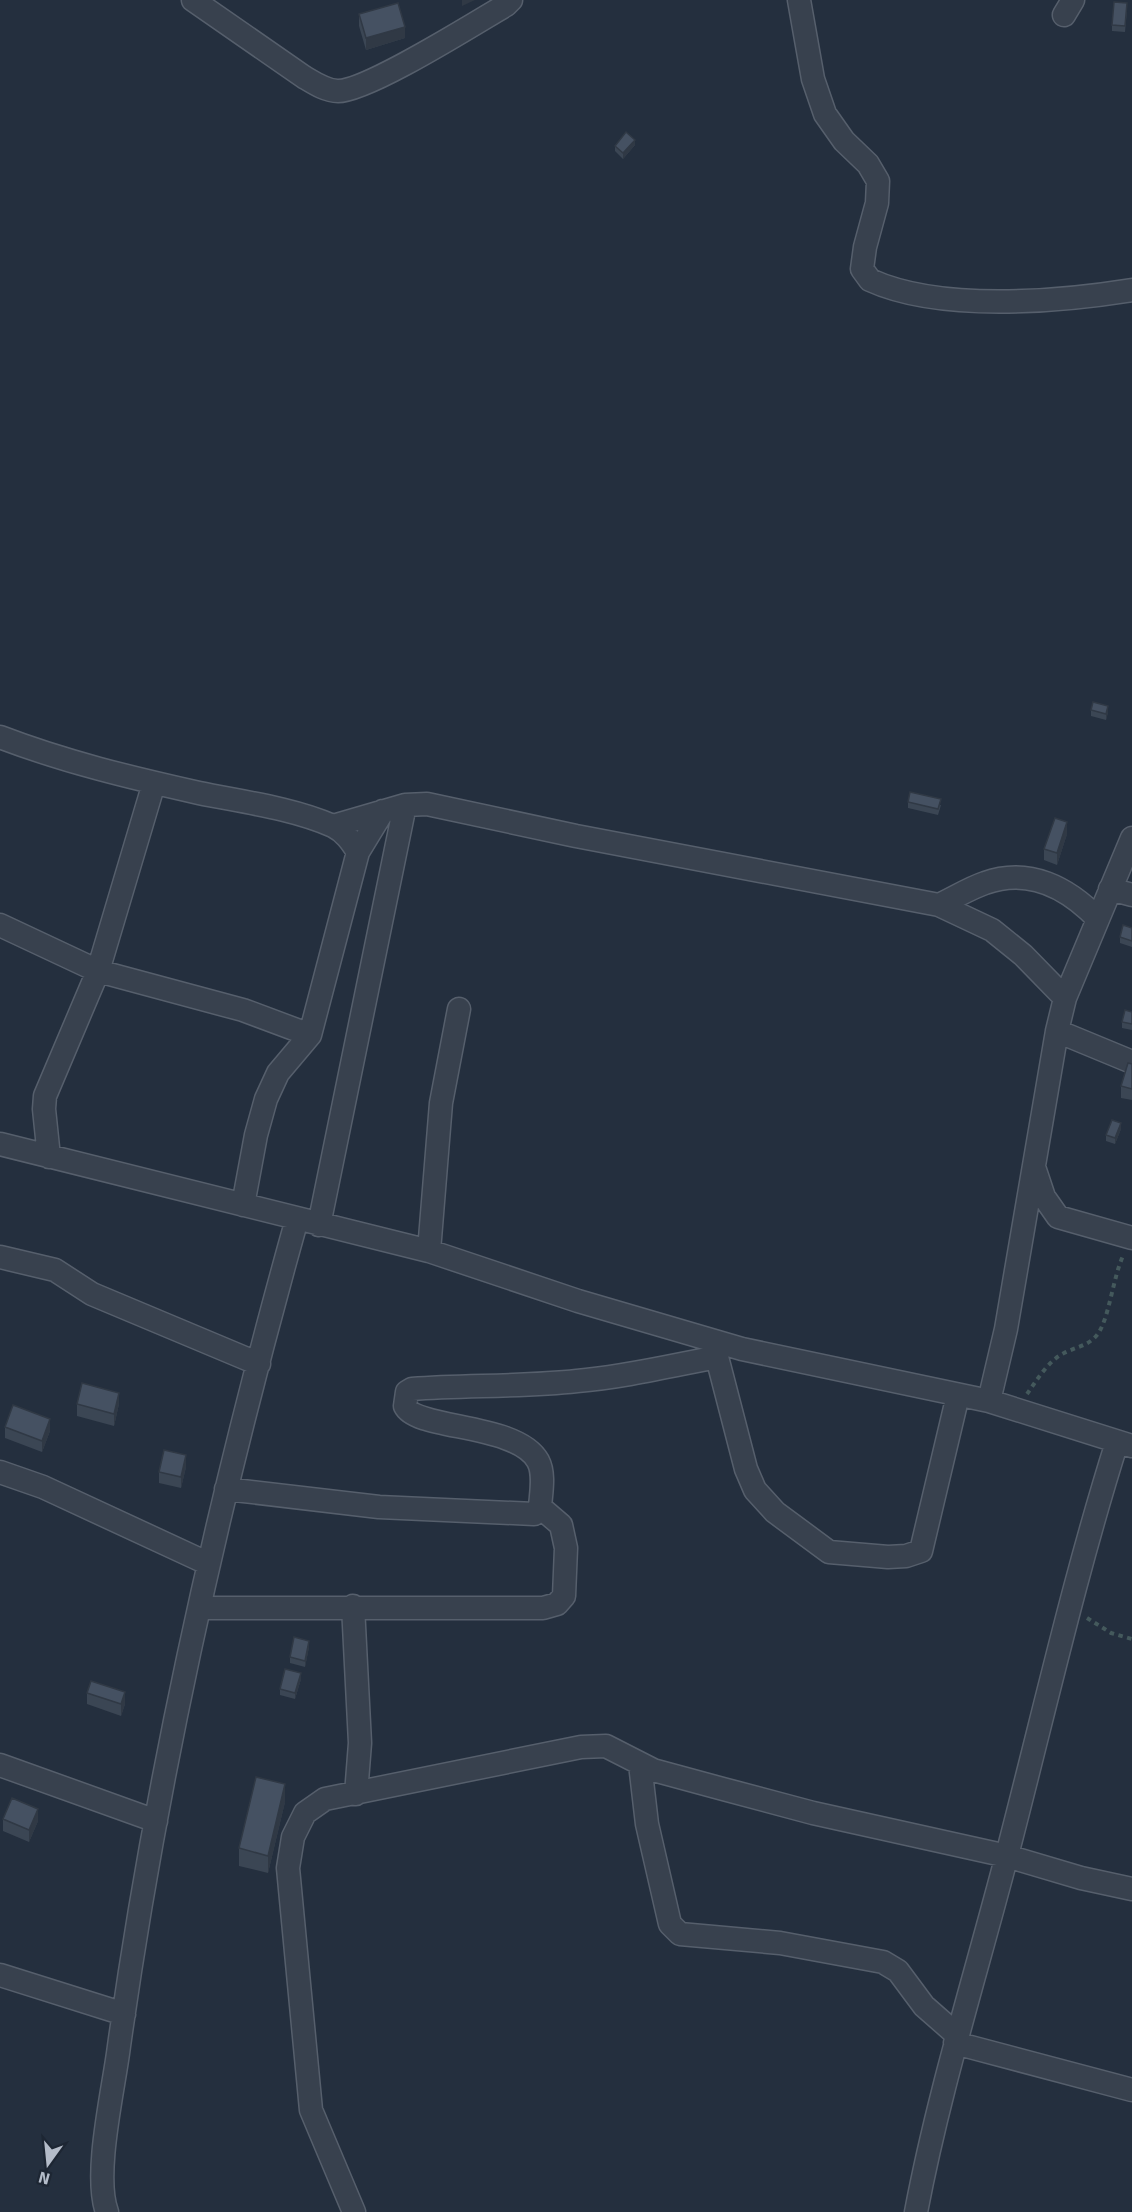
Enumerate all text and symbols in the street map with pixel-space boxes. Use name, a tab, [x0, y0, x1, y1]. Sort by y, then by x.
north arrow	[18, 2134, 78, 2194]
text: N	[36, 2166, 52, 2189]

